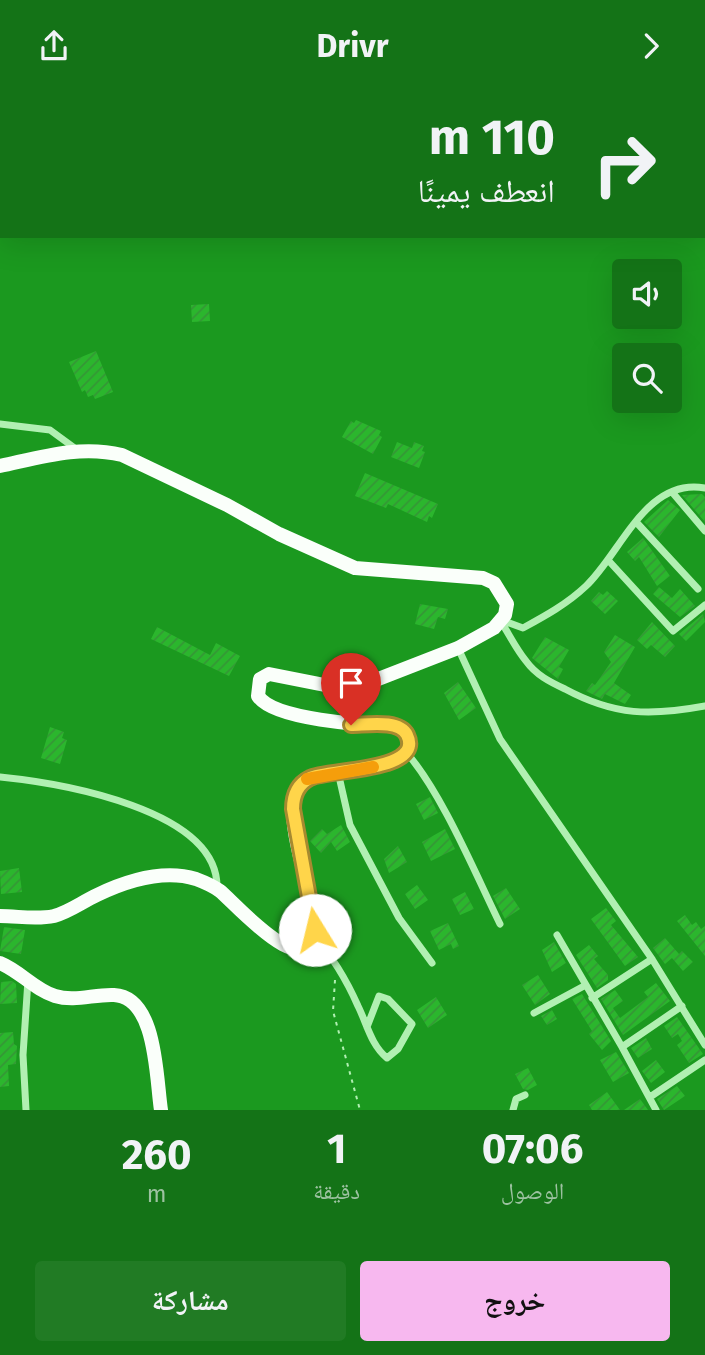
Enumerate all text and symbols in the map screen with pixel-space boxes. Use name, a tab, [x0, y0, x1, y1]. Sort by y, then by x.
icon: share	[35, 27, 73, 65]
text: Drivr	[317, 27, 388, 65]
icon: forward	[632, 27, 670, 65]
text: 110 m	[429, 108, 555, 167]
icon: right	[579, 119, 670, 210]
text: انعطف يمينًا	[417, 172, 555, 210]
map controls	[612, 259, 682, 413]
button: sound	[612, 259, 682, 329]
button: search	[612, 343, 682, 413]
pin	[321, 653, 381, 725]
icon: arrive	[332, 664, 370, 702]
position arrow	[278, 893, 352, 967]
text: 1	[327, 1124, 346, 1174]
text: 07:06	[482, 1124, 583, 1174]
text: 260	[122, 1130, 192, 1180]
text: دقيقة	[313, 1177, 360, 1205]
text: الوصول	[501, 1177, 564, 1205]
text: m	[147, 1180, 166, 1208]
button: مشاركة	[35, 1261, 346, 1341]
button: خروج	[360, 1261, 670, 1341]

